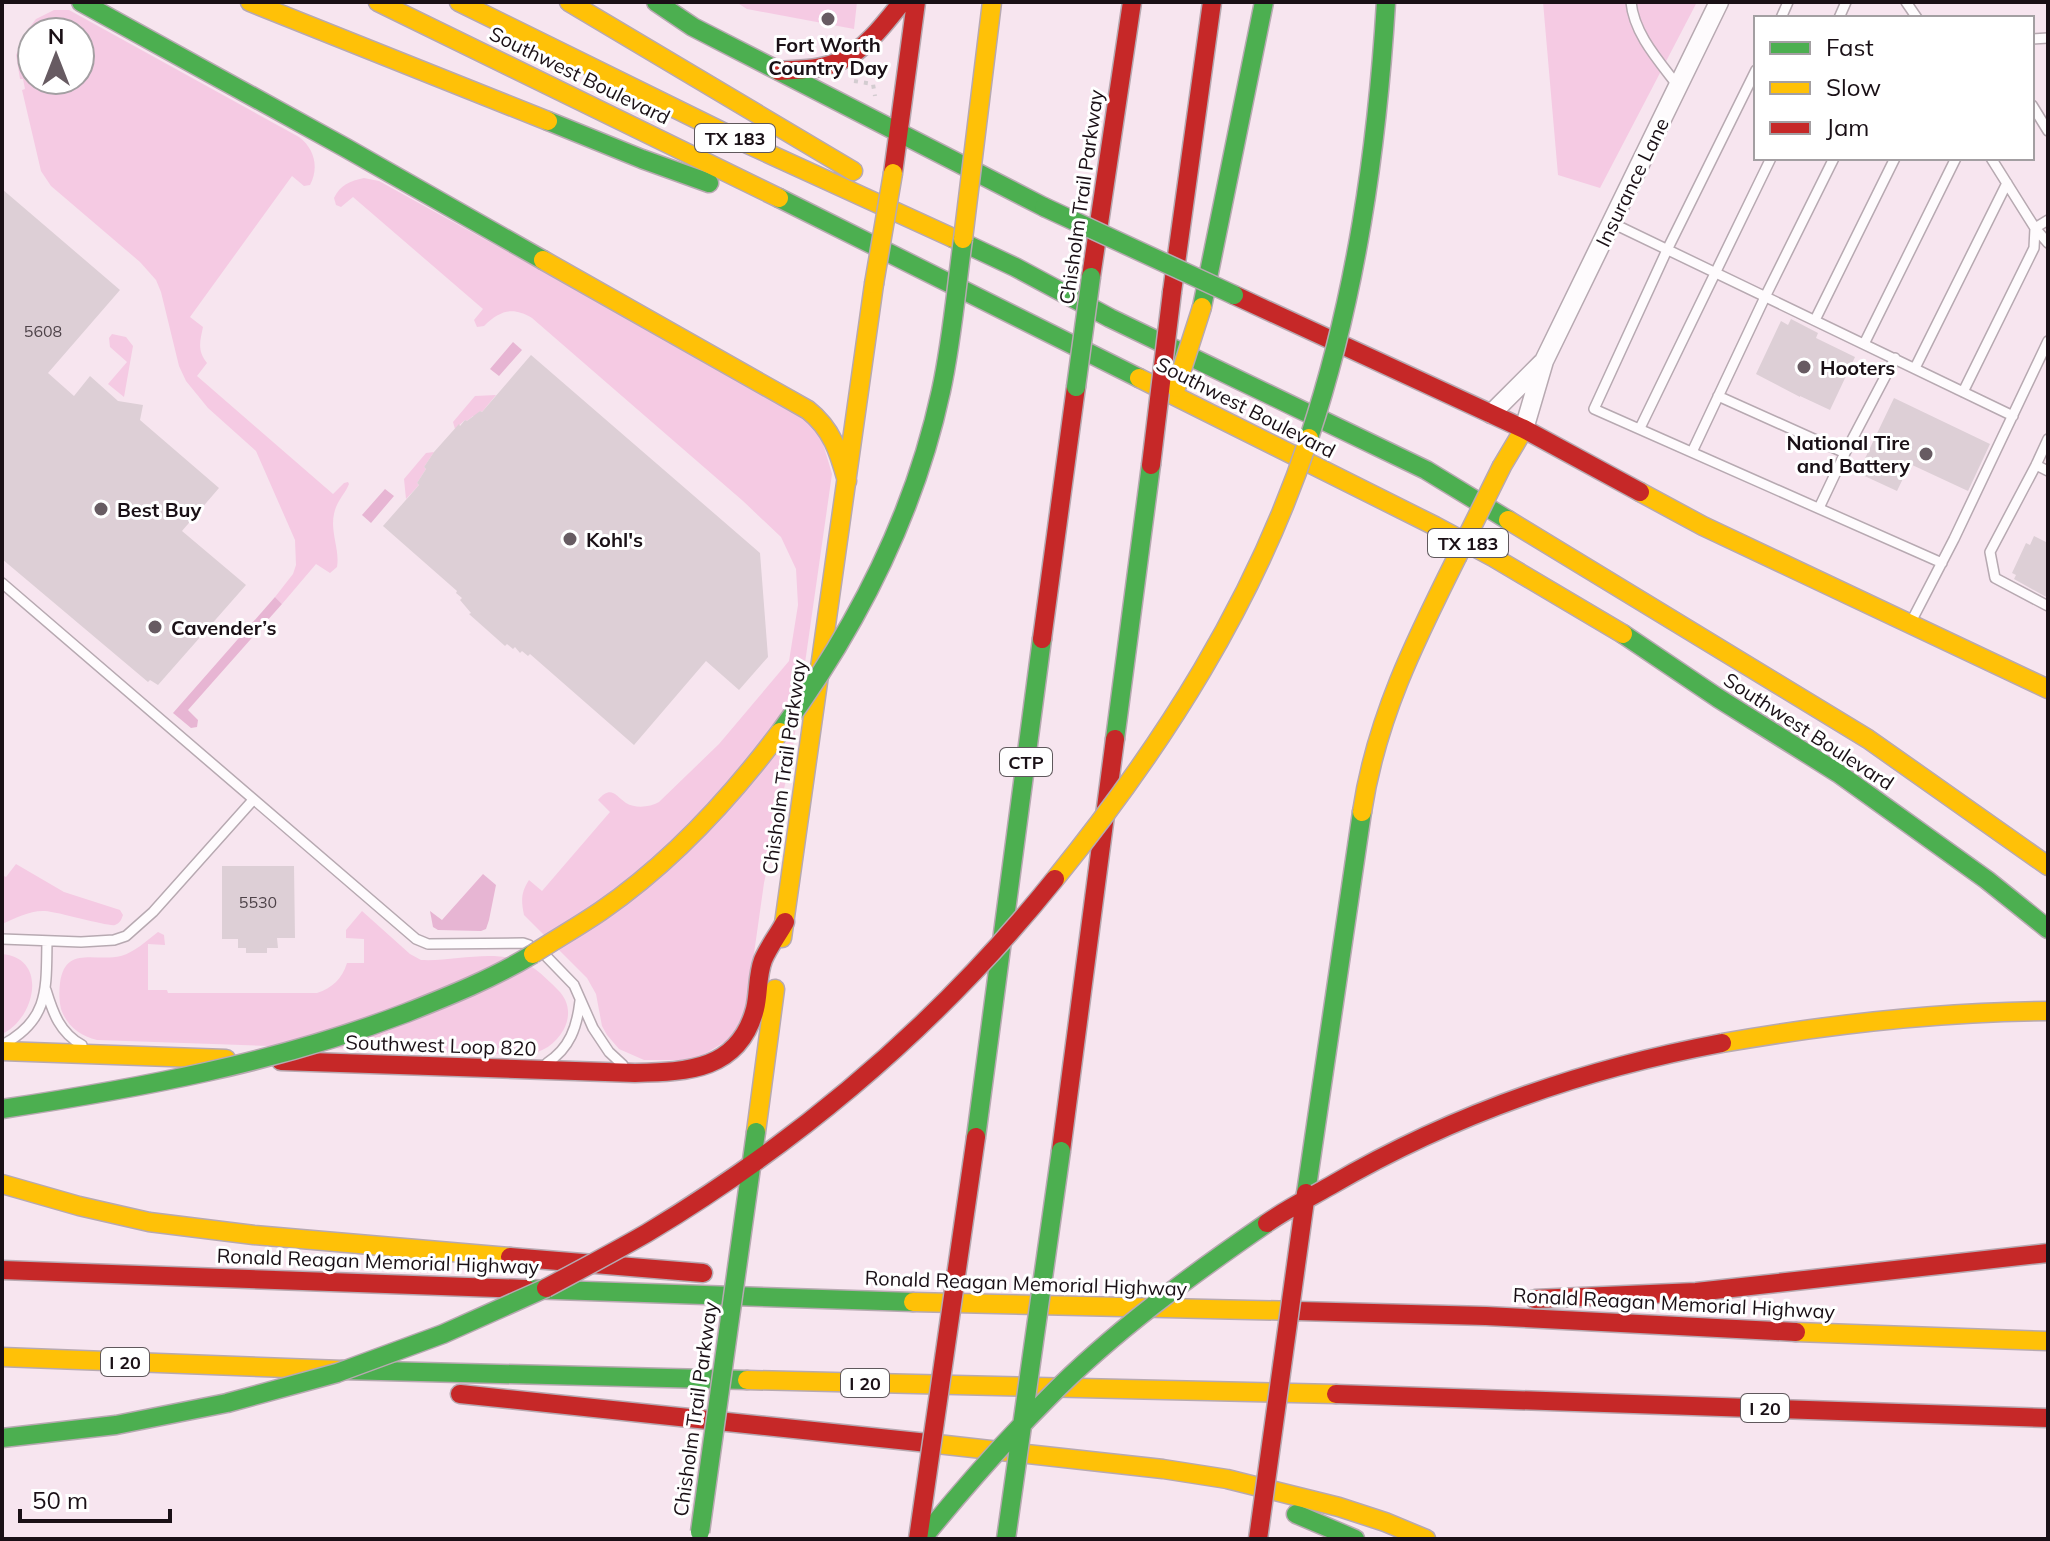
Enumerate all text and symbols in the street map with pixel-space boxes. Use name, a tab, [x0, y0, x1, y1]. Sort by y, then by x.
marker: Fort Worth Country Day	[819, 10, 837, 28]
north arrow	[16, 16, 96, 96]
legend	[1754, 16, 2034, 160]
street label: Southwest Boulevard	[486, 20, 674, 130]
text: N	[48, 22, 64, 50]
place label: Fort Worth Country Day	[768, 32, 888, 80]
text: Fast	[1826, 32, 1874, 62]
text: Slow	[1826, 72, 1881, 102]
street label: Chisholm Trail Parkway	[1054, 88, 1109, 306]
text: Jam	[1826, 112, 1869, 142]
street label: Insurance Lane	[1590, 113, 1674, 251]
road number: TX 183	[695, 124, 775, 152]
house number: 5608	[24, 321, 62, 341]
street label: Southwest Boulevard	[1152, 351, 1340, 463]
place label: Hooters	[1820, 355, 1895, 380]
marker: Hooters	[1795, 358, 1813, 376]
place label: National Tire and Battery	[1786, 430, 1910, 478]
marker: National Tire and Battery	[1917, 445, 1935, 463]
place label: Best Buy	[117, 497, 201, 522]
marker: Best Buy	[92, 500, 110, 518]
place label: Kohl's	[586, 527, 643, 552]
road number: TX 183	[1428, 529, 1508, 557]
marker: Kohl's	[561, 530, 579, 548]
place label: Cavender’s	[171, 615, 277, 640]
marker: Cavender’s	[146, 618, 164, 636]
street label: Chisholm Trail Parkway	[757, 658, 812, 876]
street label: Southwest Boulevard	[1719, 667, 1899, 795]
road number: CTP	[1000, 748, 1052, 776]
house number: 5530	[239, 892, 277, 912]
street label: Southwest Loop 820	[345, 1029, 537, 1061]
street label: Ronald Reagan Memorial Highway	[216, 1243, 540, 1279]
street label: Ronald Reagan Memorial Highway	[864, 1265, 1188, 1301]
street label: Ronald Reagan Memorial Highway	[1512, 1282, 1836, 1324]
street label: Chisholm Trail Parkway	[668, 1300, 723, 1518]
road number: I 20	[101, 1348, 149, 1376]
road number: I 20	[841, 1369, 889, 1397]
road number: I 20	[1741, 1394, 1789, 1422]
scale bar	[20, 1473, 170, 1523]
text: 50 m	[32, 1485, 88, 1515]

